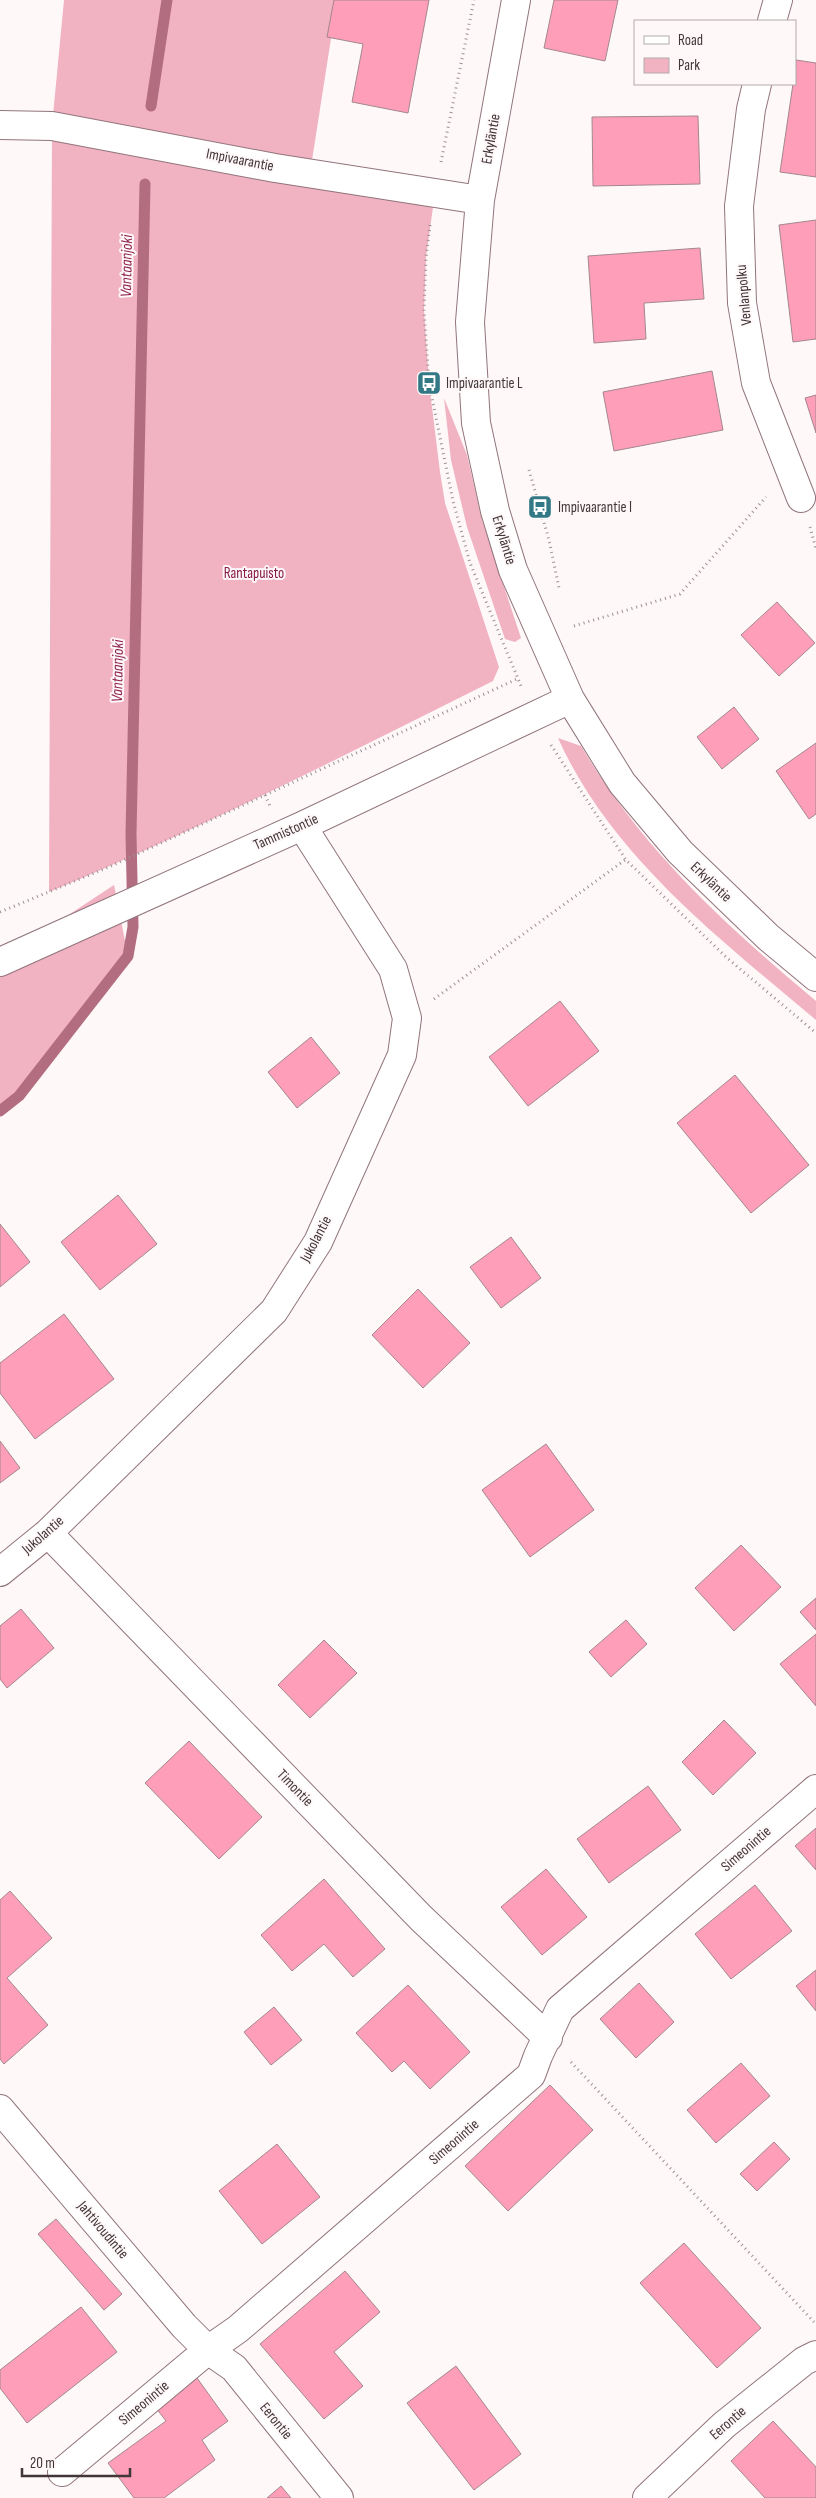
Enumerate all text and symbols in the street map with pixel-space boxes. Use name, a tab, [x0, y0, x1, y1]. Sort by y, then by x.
legend	[634, 20, 796, 85]
text: Road	[678, 31, 703, 50]
text: Park	[678, 56, 700, 75]
street label: Erkyläntie	[477, 112, 505, 166]
street label: Impivaarantie	[205, 144, 275, 176]
water label: Vantaanjoki	[117, 234, 137, 297]
street label: Venlanpolku	[732, 264, 756, 326]
bus stop icon: Impivaarantie L	[416, 370, 442, 396]
place label: Impivaarantie L	[446, 374, 523, 393]
bus stop icon: Impivaarantie I	[527, 494, 553, 520]
place label: Impivaarantie I	[558, 498, 632, 517]
street label: Erkyläntie	[488, 513, 520, 567]
park label: Rantapuisto	[224, 564, 284, 583]
water label: Vantaanjoki	[108, 639, 128, 702]
street label: Tammistontie	[251, 809, 321, 855]
street label: Erkyläntie	[686, 858, 736, 906]
street label: Jukolantie	[296, 1213, 336, 1266]
street label: Jukolantie	[17, 1512, 68, 1559]
street label: Timontie	[273, 1765, 317, 1811]
street label: Simeonintie	[717, 1822, 775, 1876]
street label: Simeonintie	[425, 2115, 483, 2169]
street label: Jahtivoudintie	[73, 2196, 133, 2263]
street label: Simeonintie	[115, 2376, 173, 2430]
street label: Eerontie	[255, 2399, 297, 2443]
street label: Eerontie	[706, 2402, 750, 2444]
scale bar	[22, 2446, 130, 2478]
text: 20 m	[30, 2454, 55, 2473]

